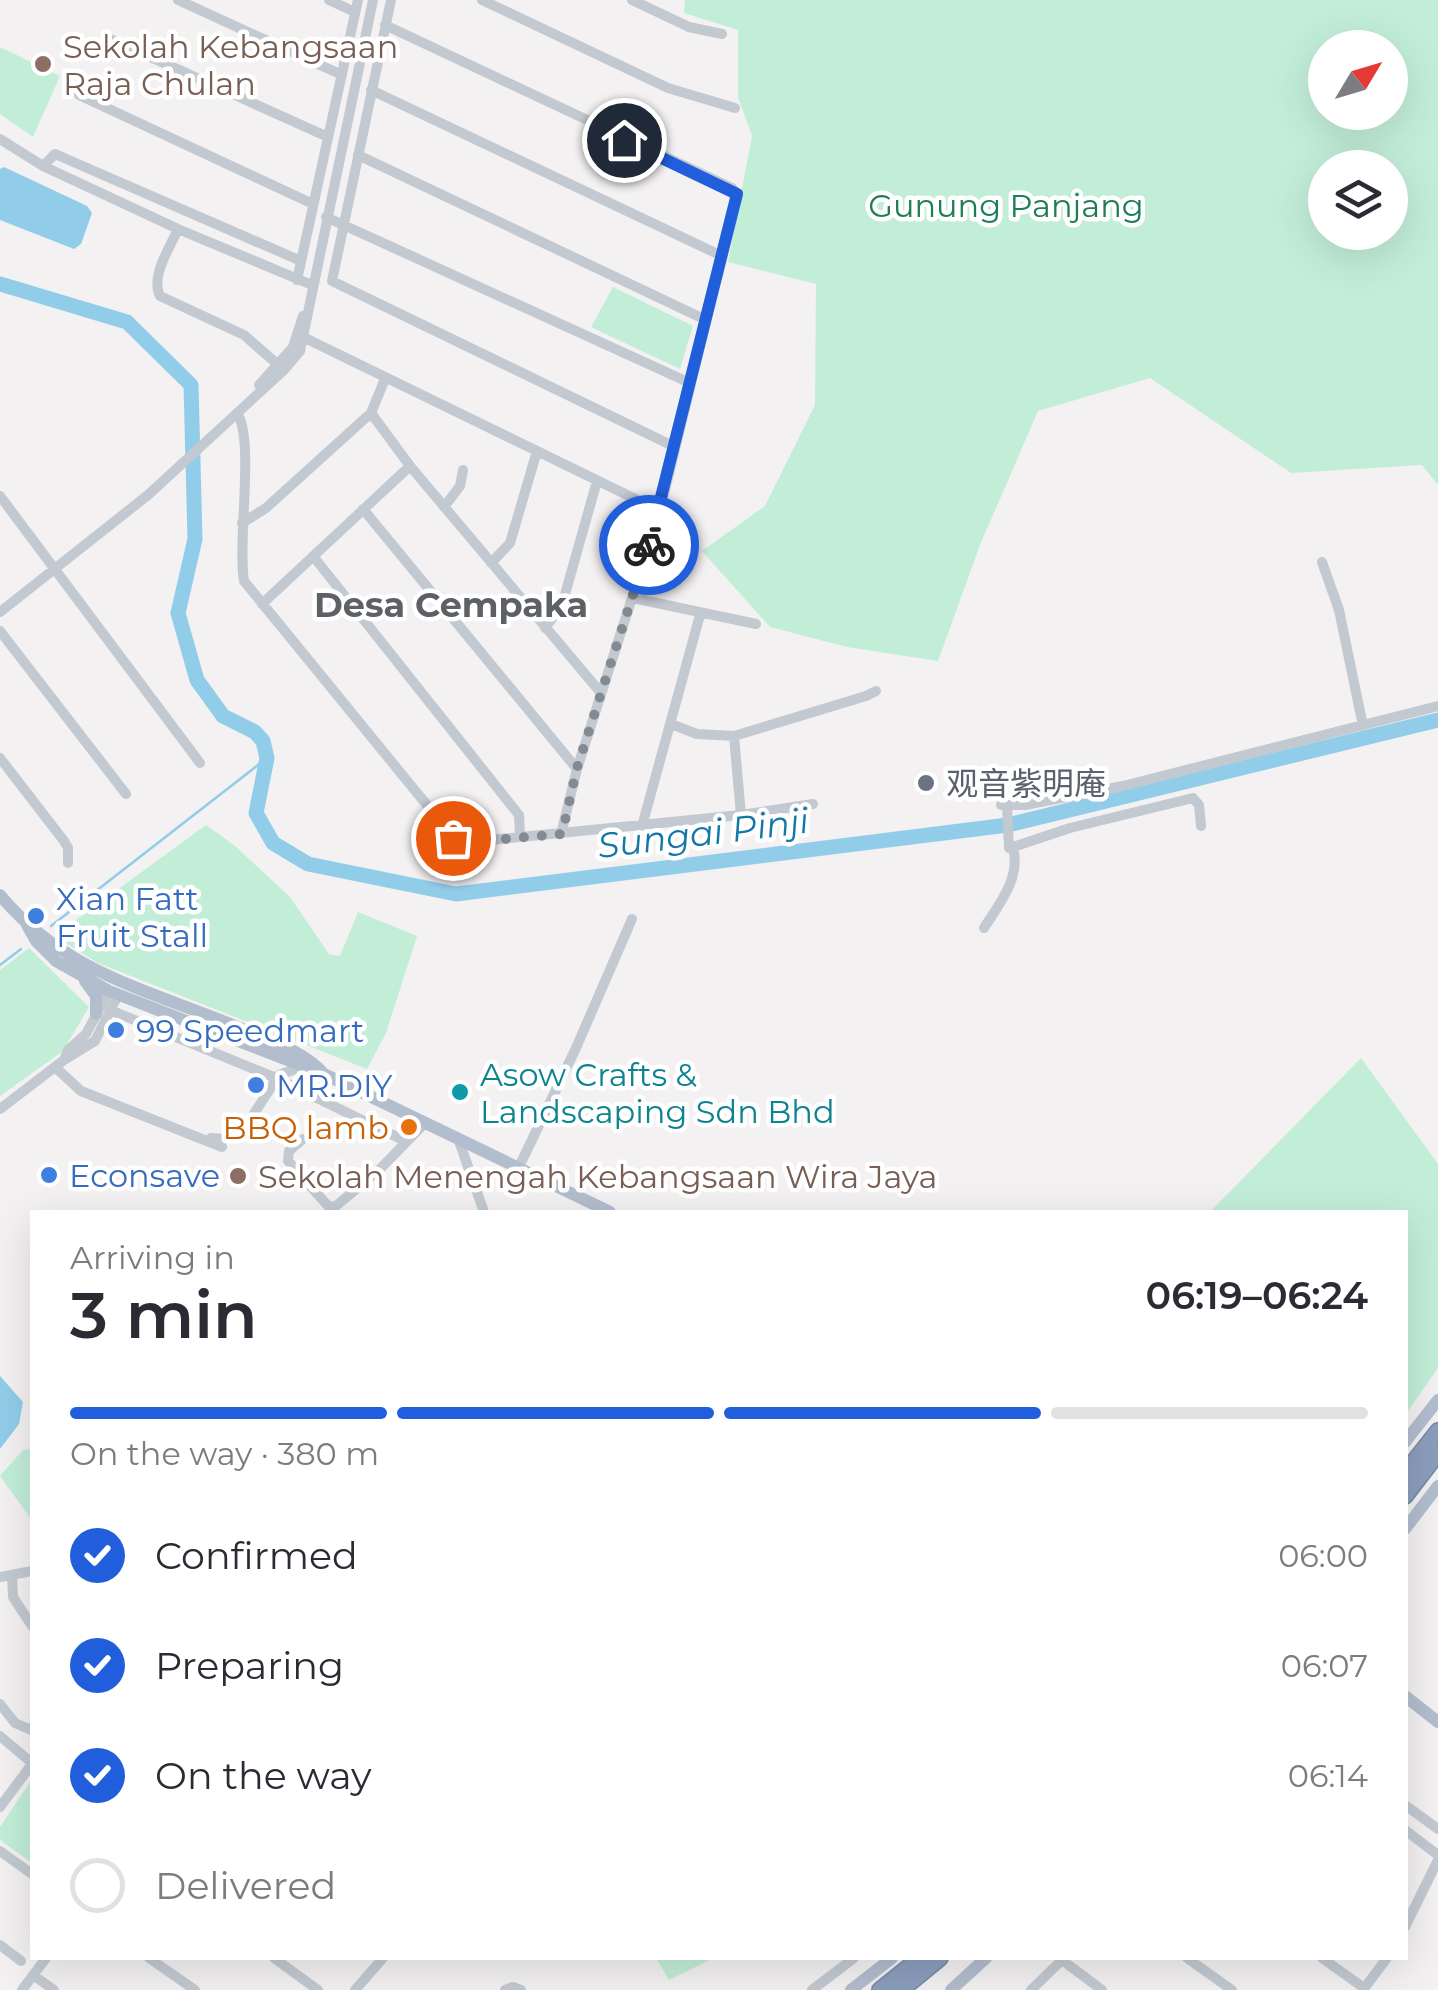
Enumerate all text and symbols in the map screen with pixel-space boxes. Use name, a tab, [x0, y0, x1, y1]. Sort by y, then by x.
place label: Sekolah Kebangsaan Raja Chulan	[63, 27, 398, 103]
north arrow	[1308, 30, 1408, 130]
map controls	[1308, 30, 1408, 250]
marker: Sekolah Kebangsaan Raja Chulan	[32, 53, 54, 75]
pin	[582, 98, 667, 183]
icon: home	[597, 113, 652, 168]
button: layers	[1308, 150, 1408, 250]
park label: Gunung Panjang	[868, 186, 1144, 225]
courier	[599, 495, 699, 595]
icon: bike	[622, 518, 677, 573]
district label: Desa Cempaka	[314, 583, 588, 626]
place label: 观音紫明庵	[946, 764, 1106, 803]
marker: 观音紫明庵	[915, 772, 937, 794]
pin	[411, 796, 496, 881]
water label: Sungai Pinji	[595, 799, 812, 867]
icon: bag	[426, 811, 481, 866]
place label: Xian Fatt Fruit Stall	[56, 879, 208, 955]
marker: Xian Fatt Fruit Stall	[25, 905, 47, 927]
place label: 99 Speedmart	[136, 1011, 364, 1050]
marker: 99 Speedmart	[105, 1019, 127, 1041]
place label: Asow Crafts & Landscaping Sdn Bhd	[480, 1055, 835, 1131]
place label: MR.DIY	[276, 1066, 393, 1105]
marker: MR.DIY	[245, 1074, 267, 1096]
marker: Asow Crafts & Landscaping Sdn Bhd	[449, 1081, 471, 1103]
place label: BBQ lamb	[222, 1108, 389, 1147]
marker: BBQ lamb	[398, 1116, 420, 1138]
place label: Econsave	[69, 1156, 220, 1195]
place label: Sekolah Menengah Kebangsaan Wira Jaya	[258, 1157, 937, 1196]
marker: Econsave	[38, 1164, 60, 1186]
marker: Sekolah Menengah Kebangsaan Wira Jaya	[227, 1165, 249, 1187]
text: Arriving in	[70, 1238, 235, 1277]
text: 06:19–06:24	[1146, 1272, 1368, 1319]
text: 3 min	[70, 1275, 258, 1354]
text: On the way · 380 m	[70, 1434, 379, 1473]
icon: check	[70, 1528, 125, 1583]
text: Confirmed	[155, 1532, 358, 1579]
text: 06:00	[1278, 1536, 1368, 1575]
icon: check	[70, 1638, 125, 1693]
text: Preparing	[155, 1642, 344, 1689]
text: 06:07	[1281, 1646, 1368, 1685]
icon: check	[70, 1748, 125, 1803]
text: On the way	[155, 1752, 372, 1799]
text: 06:14	[1288, 1756, 1368, 1795]
text: Delivered	[155, 1862, 336, 1909]

